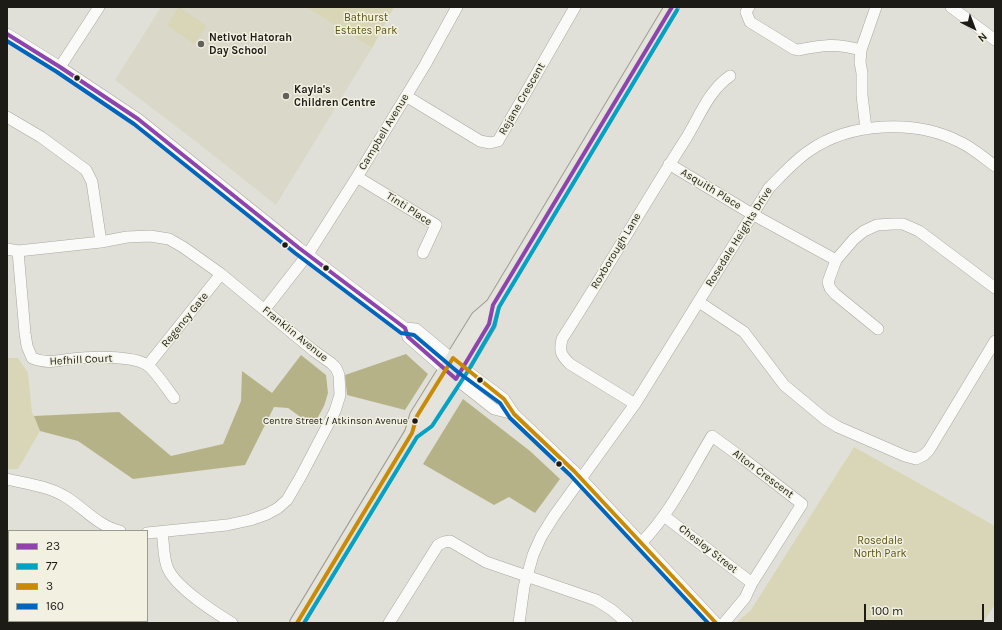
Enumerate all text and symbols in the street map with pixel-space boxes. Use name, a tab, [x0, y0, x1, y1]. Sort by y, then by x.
north arrow	[954, 8, 994, 48]
park label: Bathurst Estates Park	[335, 11, 397, 37]
text: N	[975, 30, 990, 45]
place label: Netivot Hatorah Day School	[209, 31, 292, 57]
marker: Netivot Hatorah Day School	[196, 39, 206, 49]
street label: Rejane Crescent	[496, 61, 548, 137]
unlabelled marker	[72, 73, 82, 83]
place label: Kayla's Children Centre	[294, 83, 375, 109]
marker: Kayla's Children Centre	[281, 91, 291, 101]
street label: Campbell Avenue	[356, 91, 412, 173]
street label: Asquith Place	[678, 166, 744, 212]
street label: Rosedale Heights Drive	[703, 185, 775, 289]
street label: Tinti Place	[384, 189, 434, 229]
street label: Roxborough Lane	[588, 211, 644, 291]
unlabelled marker	[280, 240, 290, 250]
unlabelled marker	[321, 263, 331, 273]
street label: Regency Gate	[159, 290, 211, 350]
street label: Franklin Avenue	[260, 304, 330, 364]
street label: Hefhill Court	[49, 352, 113, 368]
unlabelled marker	[475, 375, 485, 385]
place label: Centre Street / Atkinson Avenue	[263, 415, 408, 427]
marker: Centre Street / Atkinson Avenue	[410, 416, 420, 426]
street label: Alton Crescent	[730, 447, 796, 501]
unlabelled marker	[554, 459, 564, 469]
street label: Chesley Street	[676, 522, 740, 576]
legend	[8, 530, 148, 622]
park label: Rosedale North Park	[853, 534, 907, 560]
text: 23	[46, 539, 60, 553]
text: 77	[46, 559, 57, 573]
text: 3	[46, 579, 53, 593]
scale bar	[866, 596, 986, 622]
text: 160	[46, 599, 64, 613]
text: 100 m	[871, 604, 903, 618]

